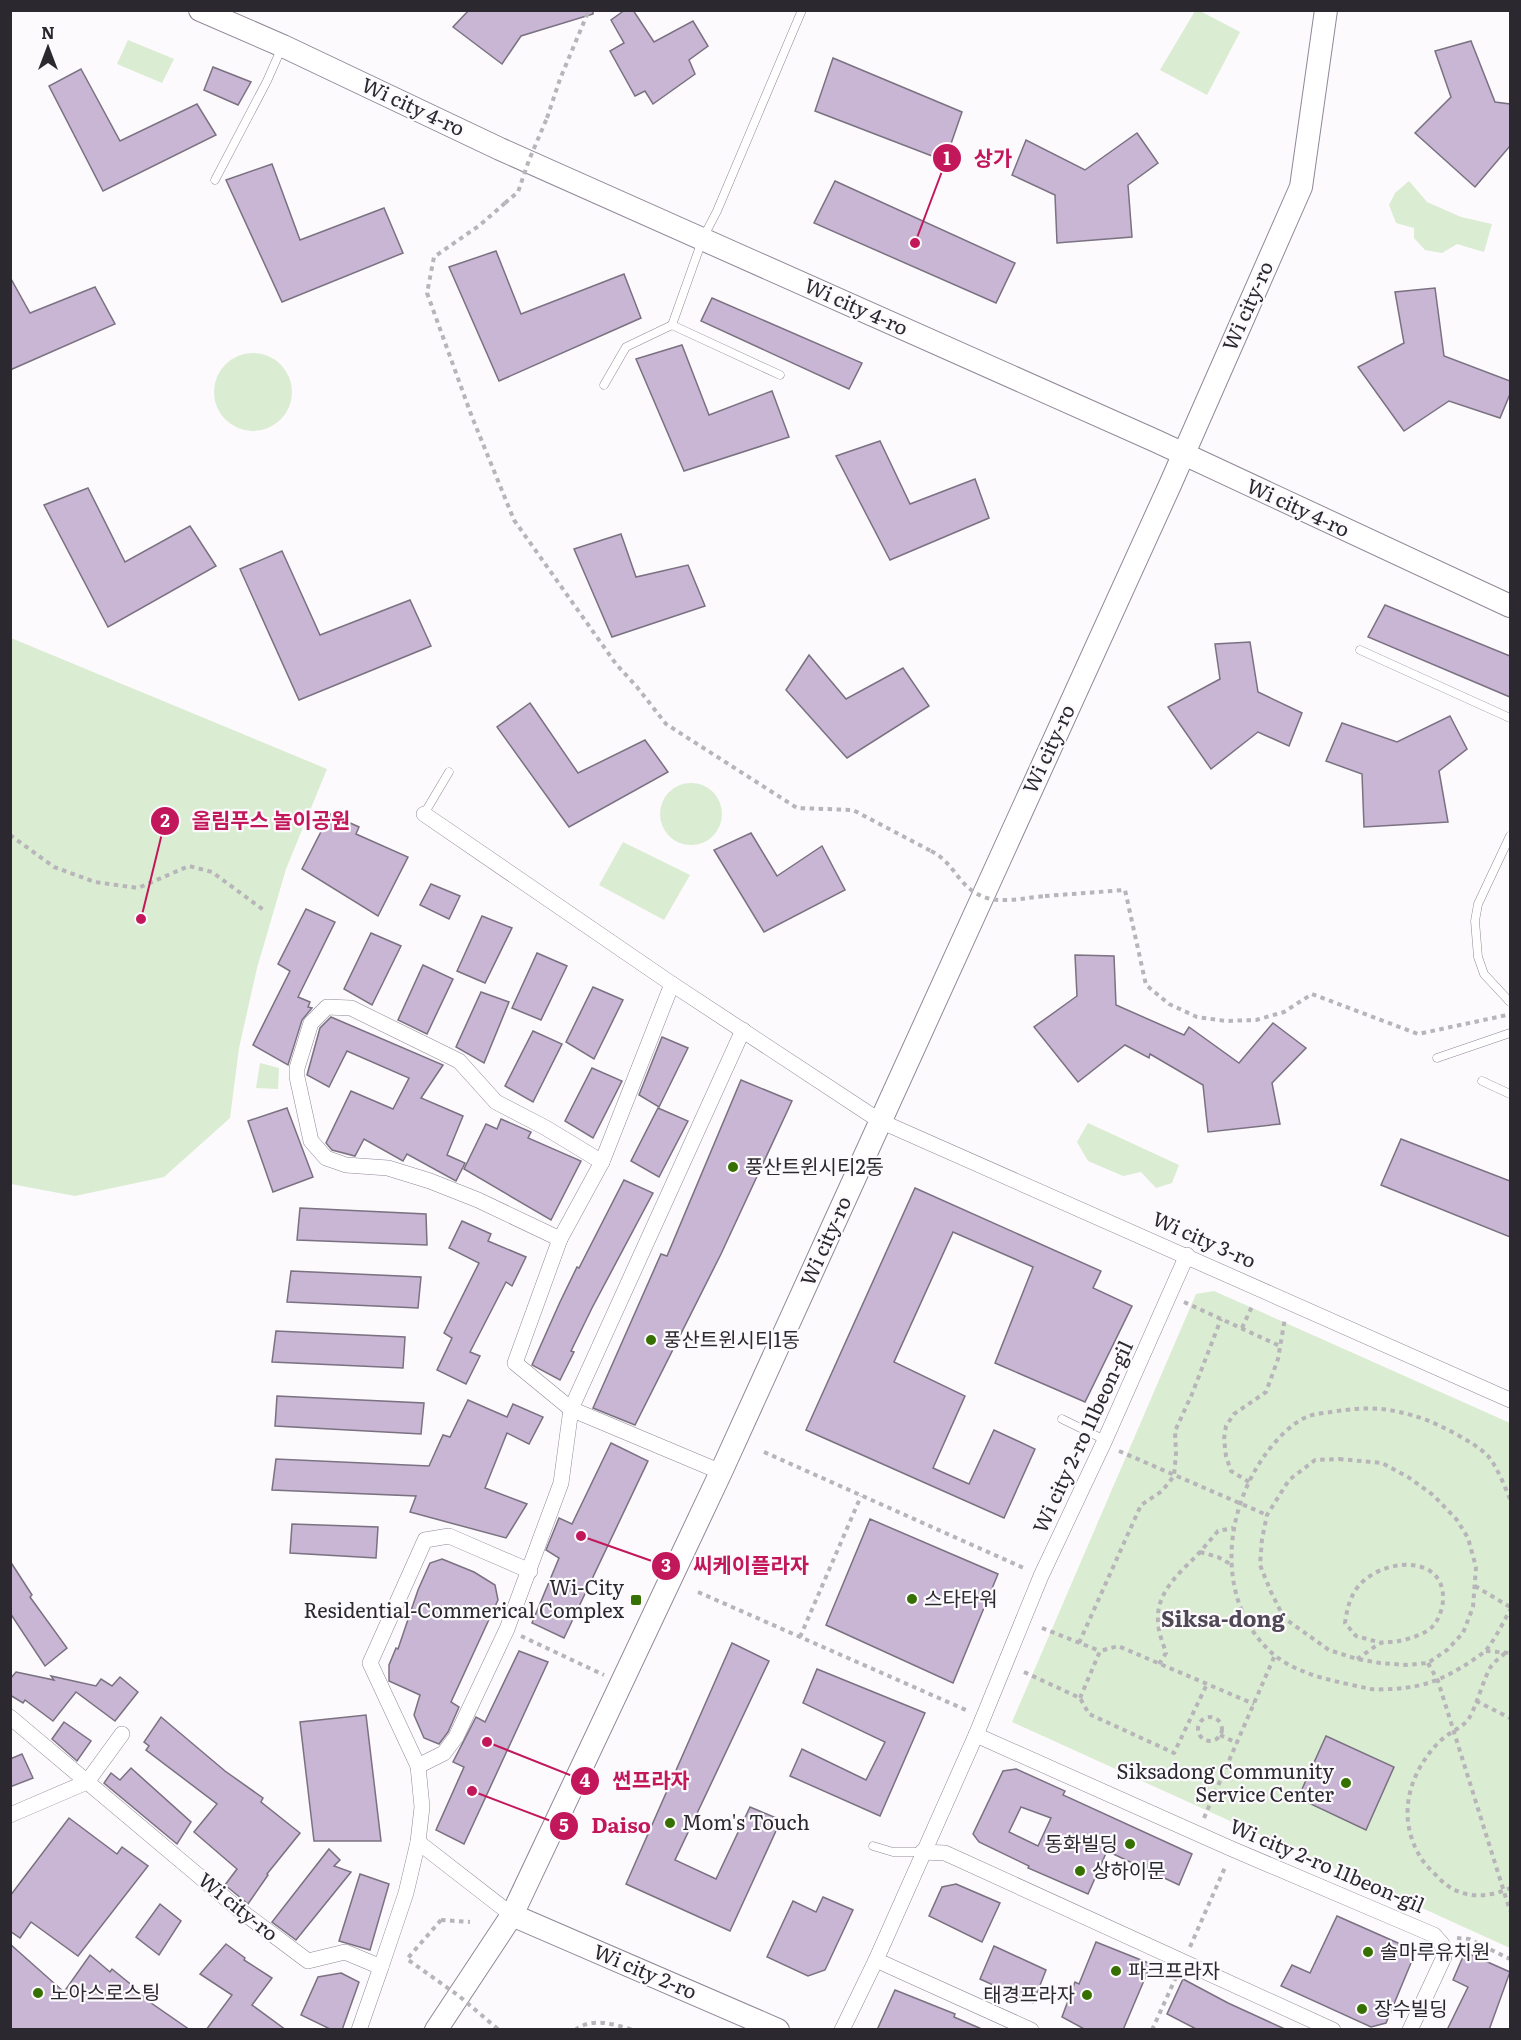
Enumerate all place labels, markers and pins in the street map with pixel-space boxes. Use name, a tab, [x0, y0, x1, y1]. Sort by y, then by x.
callout: 상가	[932, 139, 1024, 178]
callout: 올림푸스 놀이공원	[150, 801, 363, 840]
place label: 풍산트윈시티2동	[745, 1150, 884, 1180]
marker: 풍산트윈시티2동	[726, 1160, 740, 1174]
place label: 풍산트윈시티1동	[663, 1323, 800, 1353]
marker: 풍산트윈시티1동	[644, 1333, 658, 1347]
callout: 씨케이플라자	[651, 1546, 821, 1585]
place label: Wi-City Residential-Commerical Complex	[303, 1571, 625, 1624]
place label: 스타타워	[924, 1582, 998, 1612]
marker: 스타타워	[905, 1592, 919, 1606]
marker: Wi-City Residential-Commerical Complex	[629, 1593, 643, 1607]
place label: Siksadong Community Service Center	[1116, 1755, 1335, 1808]
callout: 썬프라자	[570, 1761, 702, 1800]
marker: Siksadong Community Service Center	[1339, 1776, 1353, 1790]
place label: Mom's Touch	[682, 1806, 810, 1836]
callout: Daiso	[549, 1807, 662, 1846]
marker: Mom's Touch	[663, 1816, 677, 1830]
place label: 동화빌딩	[1044, 1827, 1118, 1857]
marker: 동화빌딩	[1123, 1837, 1137, 1851]
place label: 상하이문	[1092, 1854, 1166, 1884]
marker: 상하이문	[1073, 1864, 1087, 1878]
place label: 솔마루유치원	[1380, 1935, 1490, 1965]
marker: 솔마루유치원	[1361, 1945, 1375, 1959]
place label: 파크프라자	[1128, 1954, 1220, 1984]
marker: 파크프라자	[1109, 1964, 1123, 1978]
place label: 노아스로스팅	[50, 1976, 160, 2006]
place label: 태경프라자	[983, 1978, 1075, 2008]
marker: 노아스로스팅	[31, 1986, 45, 2000]
marker: 태경프라자	[1080, 1988, 1094, 2002]
place label: 장수빌딩	[1374, 1992, 1448, 2022]
marker: 장수빌딩	[1355, 2002, 1369, 2016]

